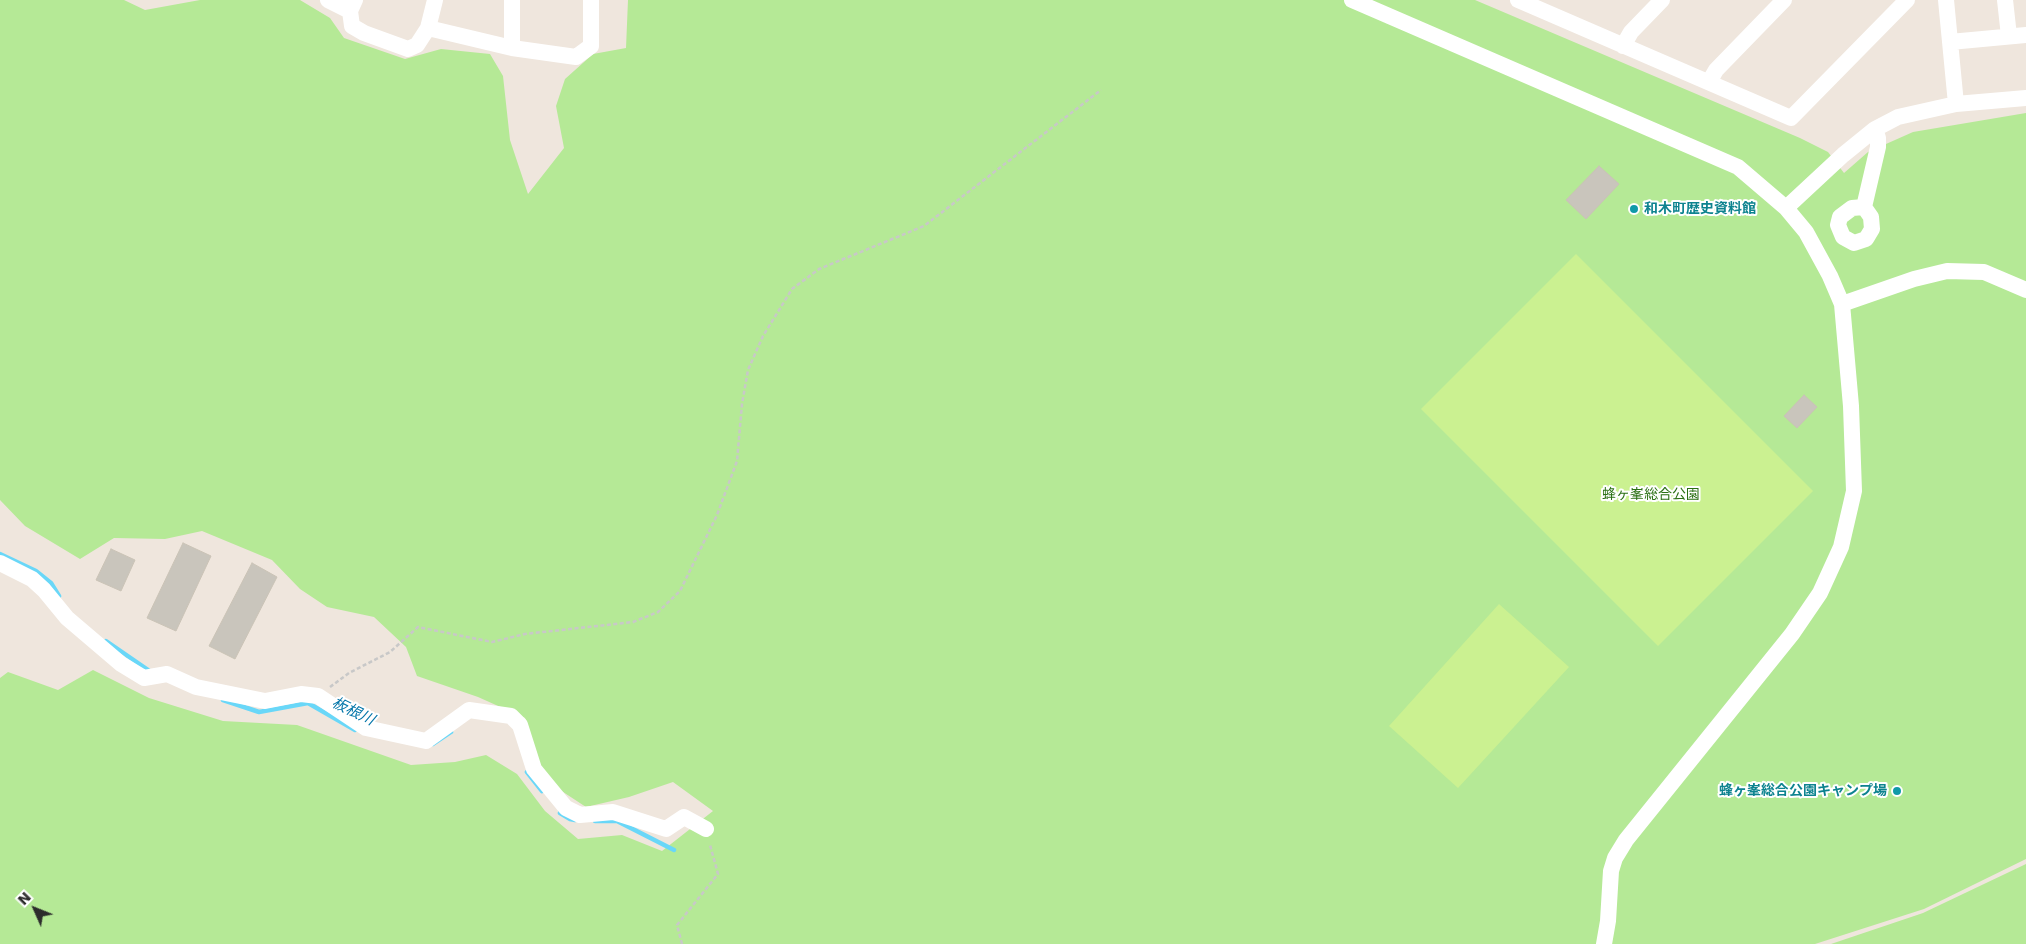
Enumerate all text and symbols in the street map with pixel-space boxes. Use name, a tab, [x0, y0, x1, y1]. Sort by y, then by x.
place label: 和木町歴史資料館	[1644, 201, 1756, 217]
marker: 和木町歴史資料館	[1628, 203, 1640, 215]
park label: 蜂ヶ峯総合公園	[1602, 487, 1700, 503]
water label: 板根川	[329, 694, 377, 730]
place label: 蜂ヶ峯総合公園キャンプ場	[1719, 783, 1887, 799]
marker: 蜂ヶ峯総合公園キャンプ場	[1891, 785, 1903, 797]
north arrow	[10, 884, 60, 934]
text: N	[14, 889, 34, 908]

